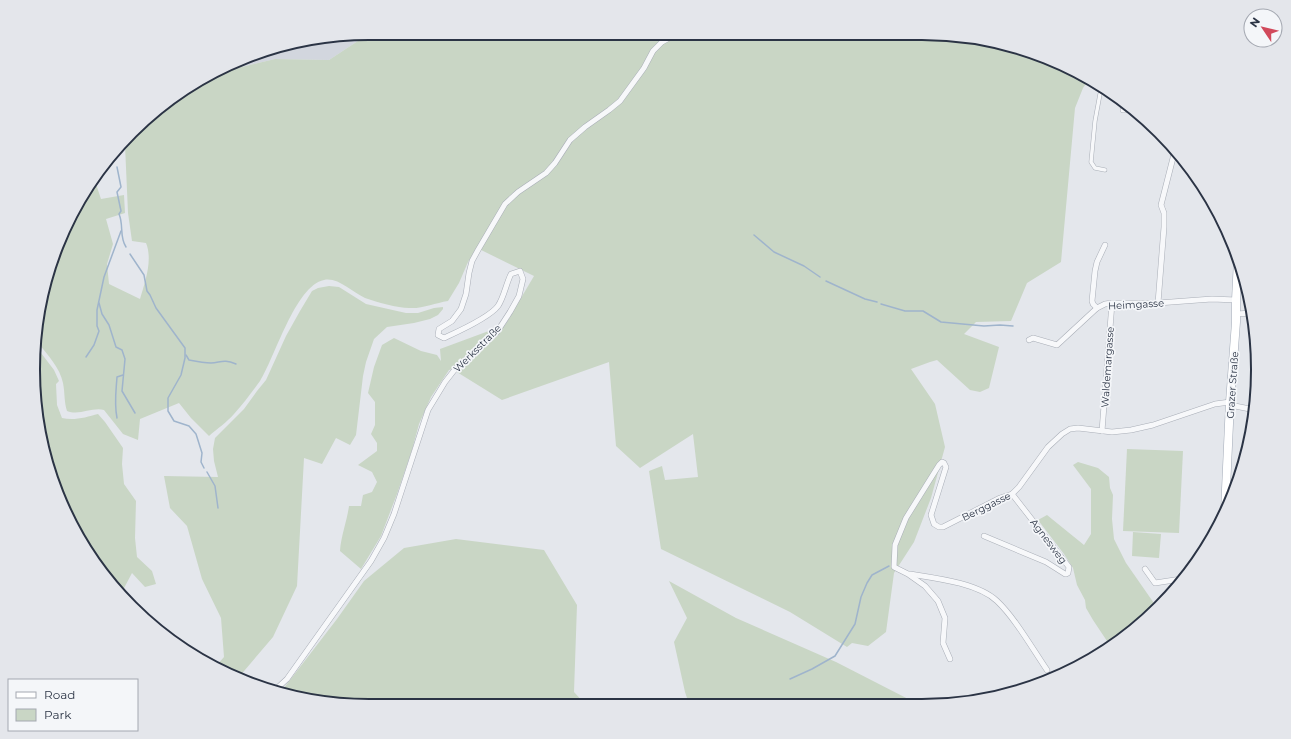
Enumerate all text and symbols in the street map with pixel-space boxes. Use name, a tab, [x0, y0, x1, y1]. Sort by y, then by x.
north arrow	[1243, 8, 1283, 48]
text: N	[1247, 15, 1263, 30]
street label: Heimgasse	[1108, 297, 1164, 312]
street label: Werksstraße	[451, 322, 504, 375]
street label: Waldemargasse	[1098, 326, 1117, 408]
street label: Grazer Straße	[1224, 351, 1241, 419]
street label: Berggasse	[960, 489, 1013, 524]
street label: Agnesweg	[1027, 516, 1070, 566]
legend	[8, 679, 138, 731]
text: Road	[44, 687, 75, 702]
text: Park	[44, 707, 72, 722]

